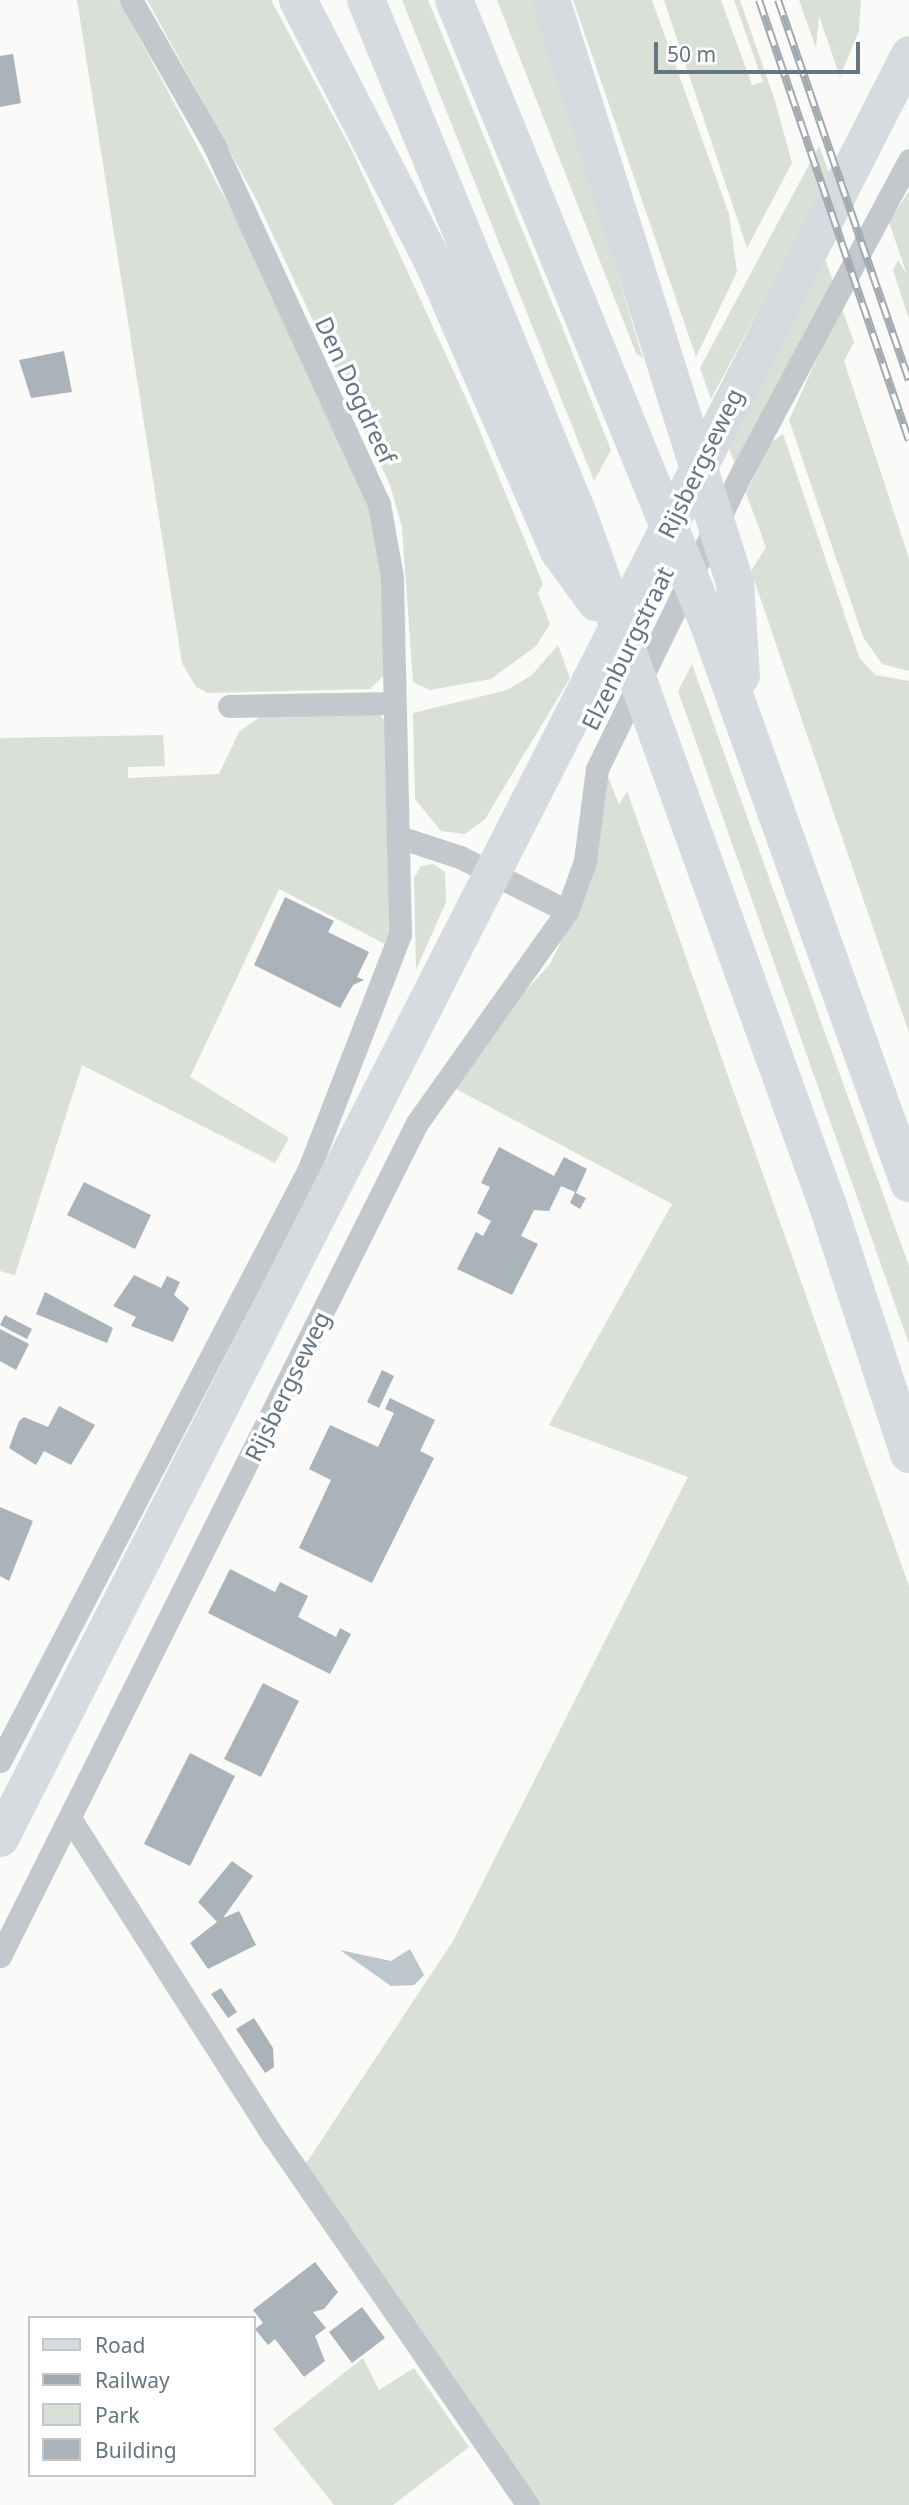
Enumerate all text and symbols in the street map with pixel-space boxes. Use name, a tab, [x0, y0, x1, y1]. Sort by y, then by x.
scale bar	[657, 28, 864, 72]
text: 50 m	[667, 40, 716, 68]
street label: Den Dogdreef	[309, 312, 403, 468]
street label: Rijsbergseweg	[651, 383, 749, 543]
street label: Elzenburgstraat	[575, 562, 679, 734]
street label: Rijsbergseweg	[238, 1306, 336, 1466]
legend	[28, 2316, 256, 2477]
text: Road	[95, 2331, 145, 2359]
text: Railway	[95, 2366, 170, 2394]
text: Park	[95, 2401, 139, 2429]
text: Building	[95, 2436, 177, 2464]

